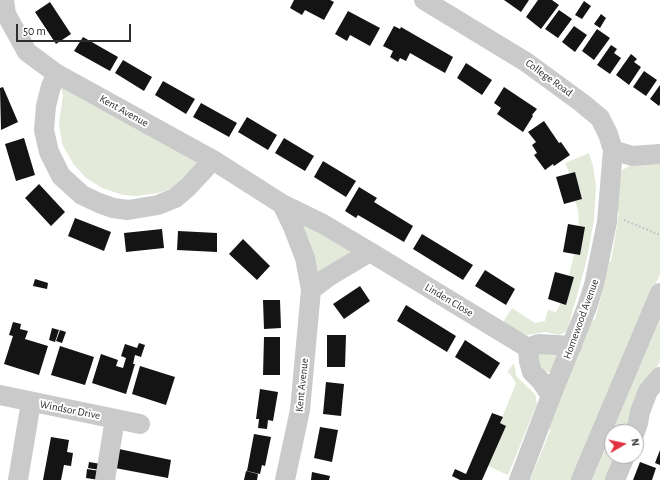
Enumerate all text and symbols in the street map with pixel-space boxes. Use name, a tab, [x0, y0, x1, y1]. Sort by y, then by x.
scale bar	[18, 16, 133, 42]
text: 50 m	[23, 25, 46, 37]
street label: College Road	[523, 56, 575, 100]
street label: Kent Avenue	[97, 92, 151, 130]
street label: Homewood Avenue	[560, 277, 602, 361]
street label: Linden Close	[422, 280, 476, 320]
street label: Kent Avenue	[293, 358, 311, 412]
street label: Windsor Drive	[39, 398, 101, 422]
north arrow	[604, 424, 644, 464]
text: N	[629, 438, 641, 447]

